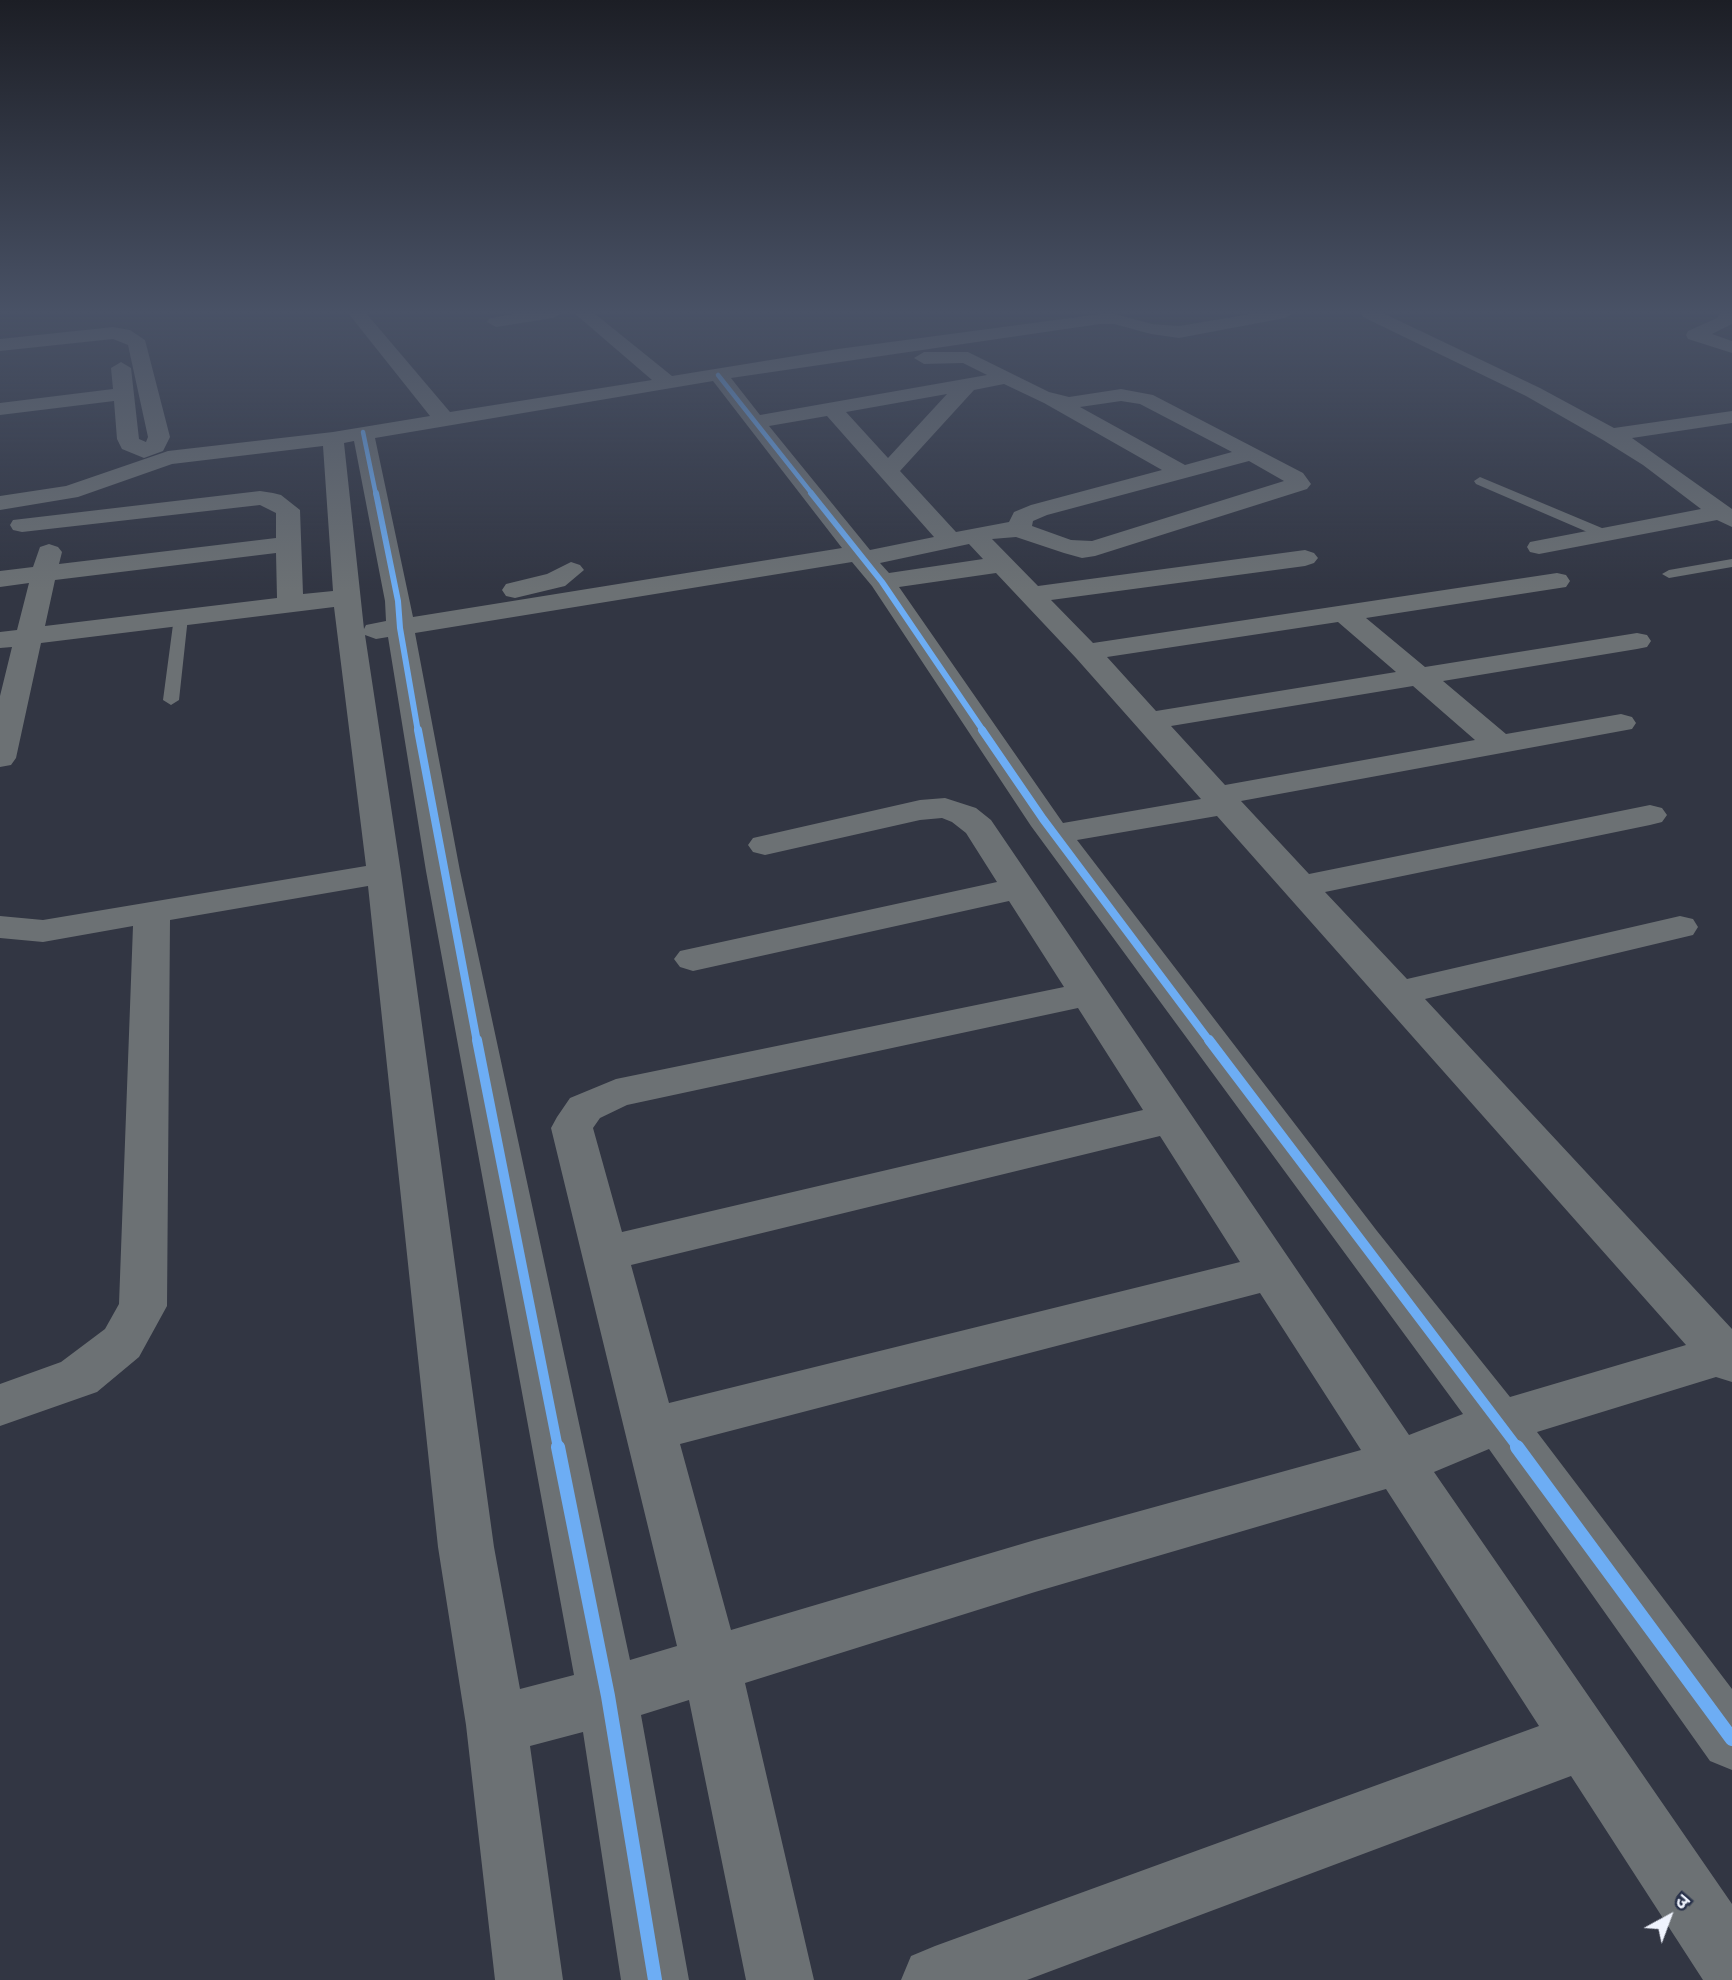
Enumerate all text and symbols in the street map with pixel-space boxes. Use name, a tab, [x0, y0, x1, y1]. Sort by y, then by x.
north arrow	[1634, 1882, 1704, 1952]
text: उ	[1671, 1888, 1695, 1914]

